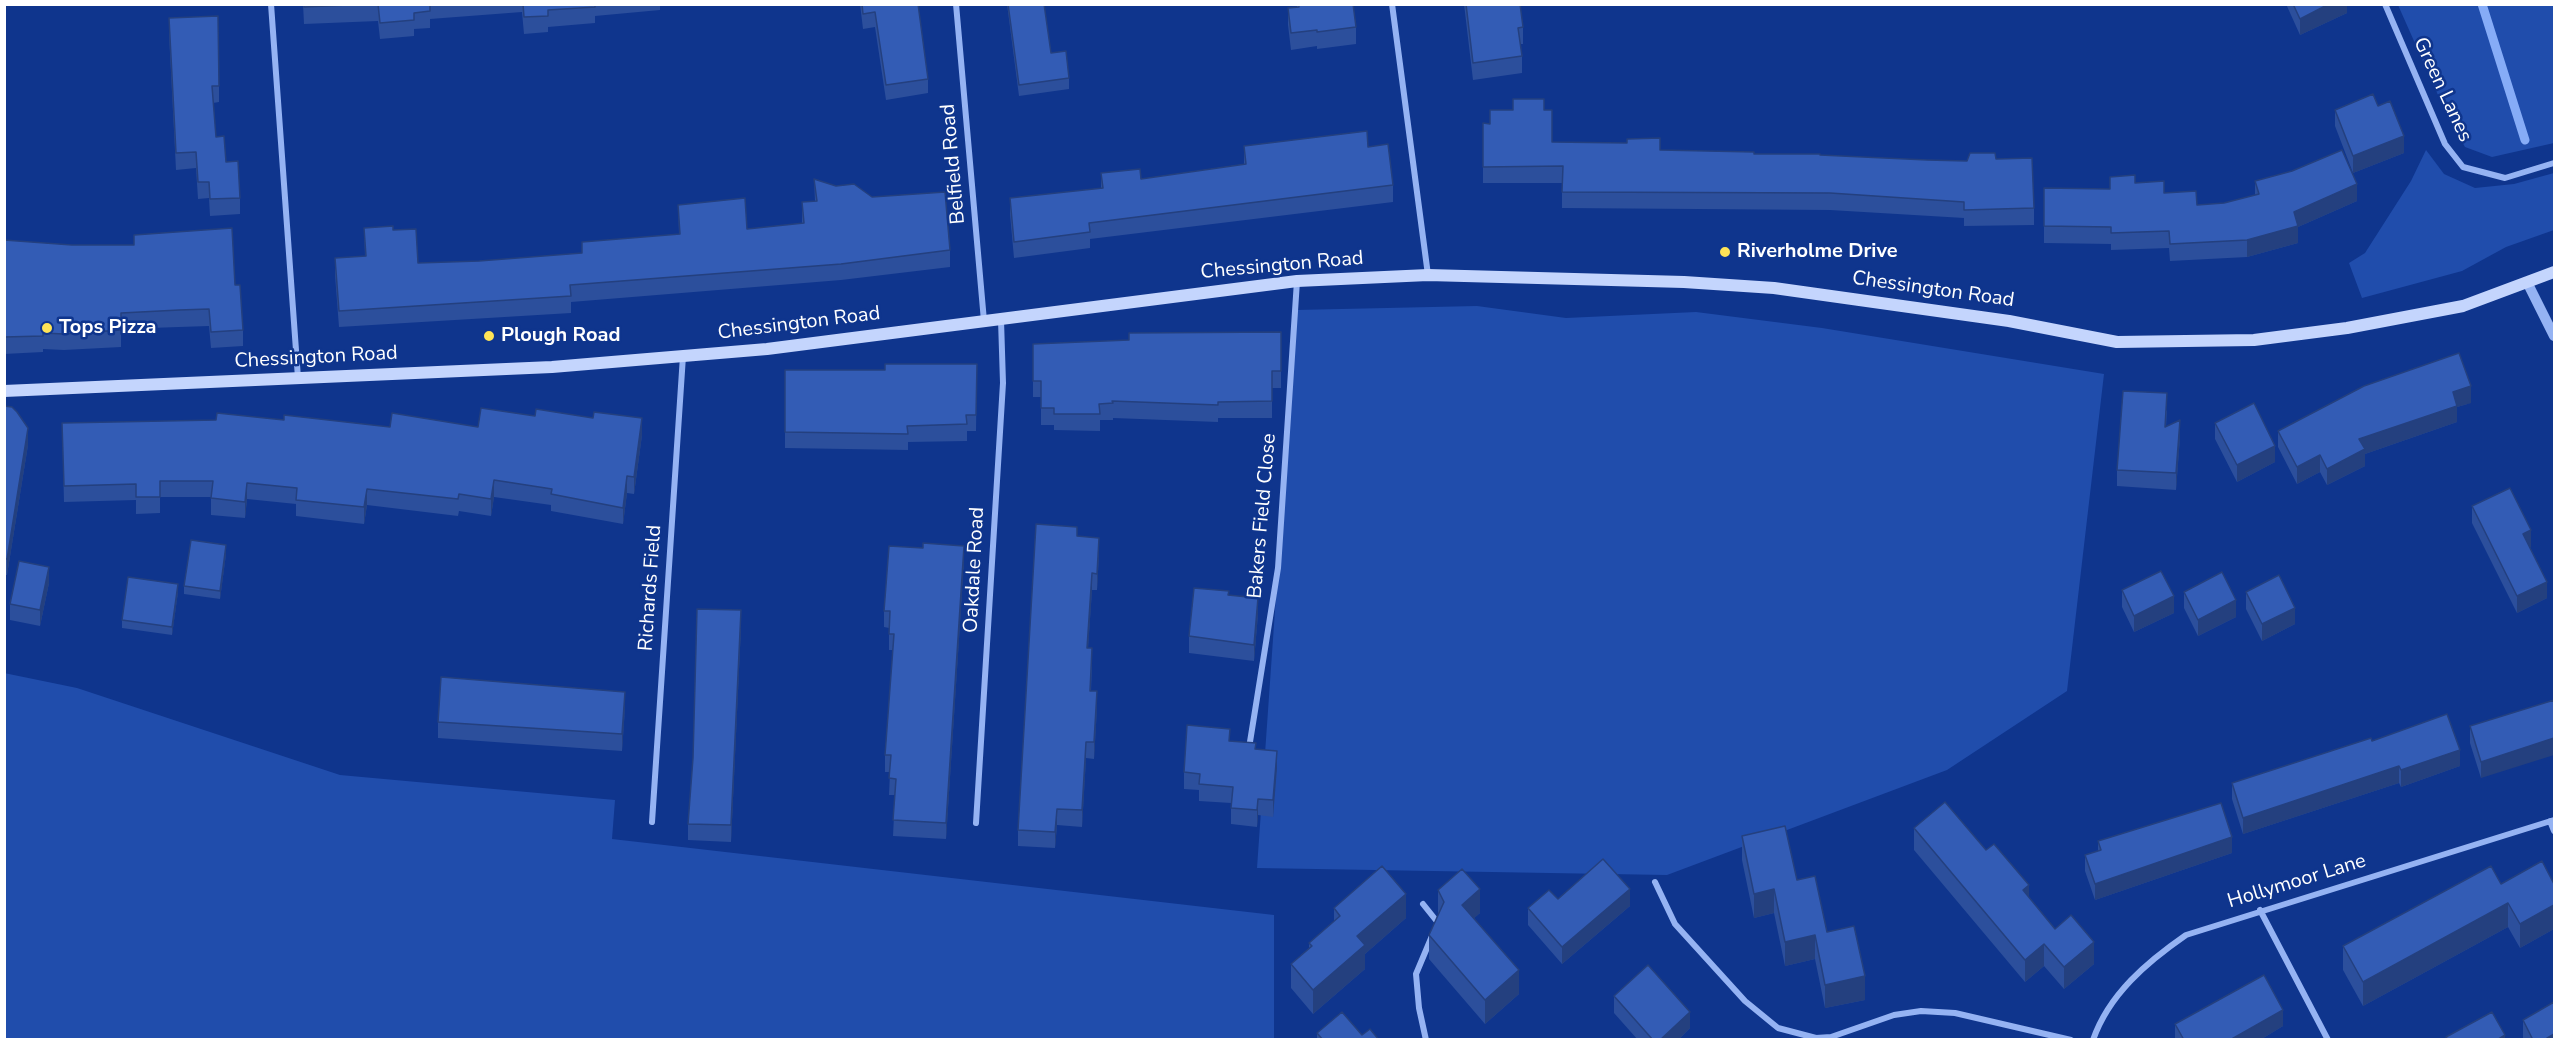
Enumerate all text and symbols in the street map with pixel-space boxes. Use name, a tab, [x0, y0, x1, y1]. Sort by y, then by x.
street label: Green Lanes	[2407, 34, 2477, 146]
street label: Belfield Road	[937, 103, 971, 225]
place label: Riverholme Drive	[1737, 240, 1898, 264]
marker: Riverholme Drive	[1718, 245, 1732, 259]
street label: Chessington Road	[1200, 247, 1364, 285]
street label: Chessington Road	[1850, 267, 2016, 313]
street label: Chessington Road	[716, 302, 882, 346]
place label: Tops Pizza	[59, 316, 156, 340]
marker: Tops Pizza	[40, 321, 54, 335]
place label: Plough Road	[501, 324, 621, 348]
marker: Plough Road	[482, 329, 496, 343]
street label: Chessington Road	[234, 342, 398, 374]
street label: Bakers Field Close	[1244, 432, 1282, 600]
street label: Oakdale Road	[960, 506, 990, 634]
street label: Richards Field	[635, 524, 667, 652]
street label: Hollymoor Lane	[2225, 850, 2369, 914]

